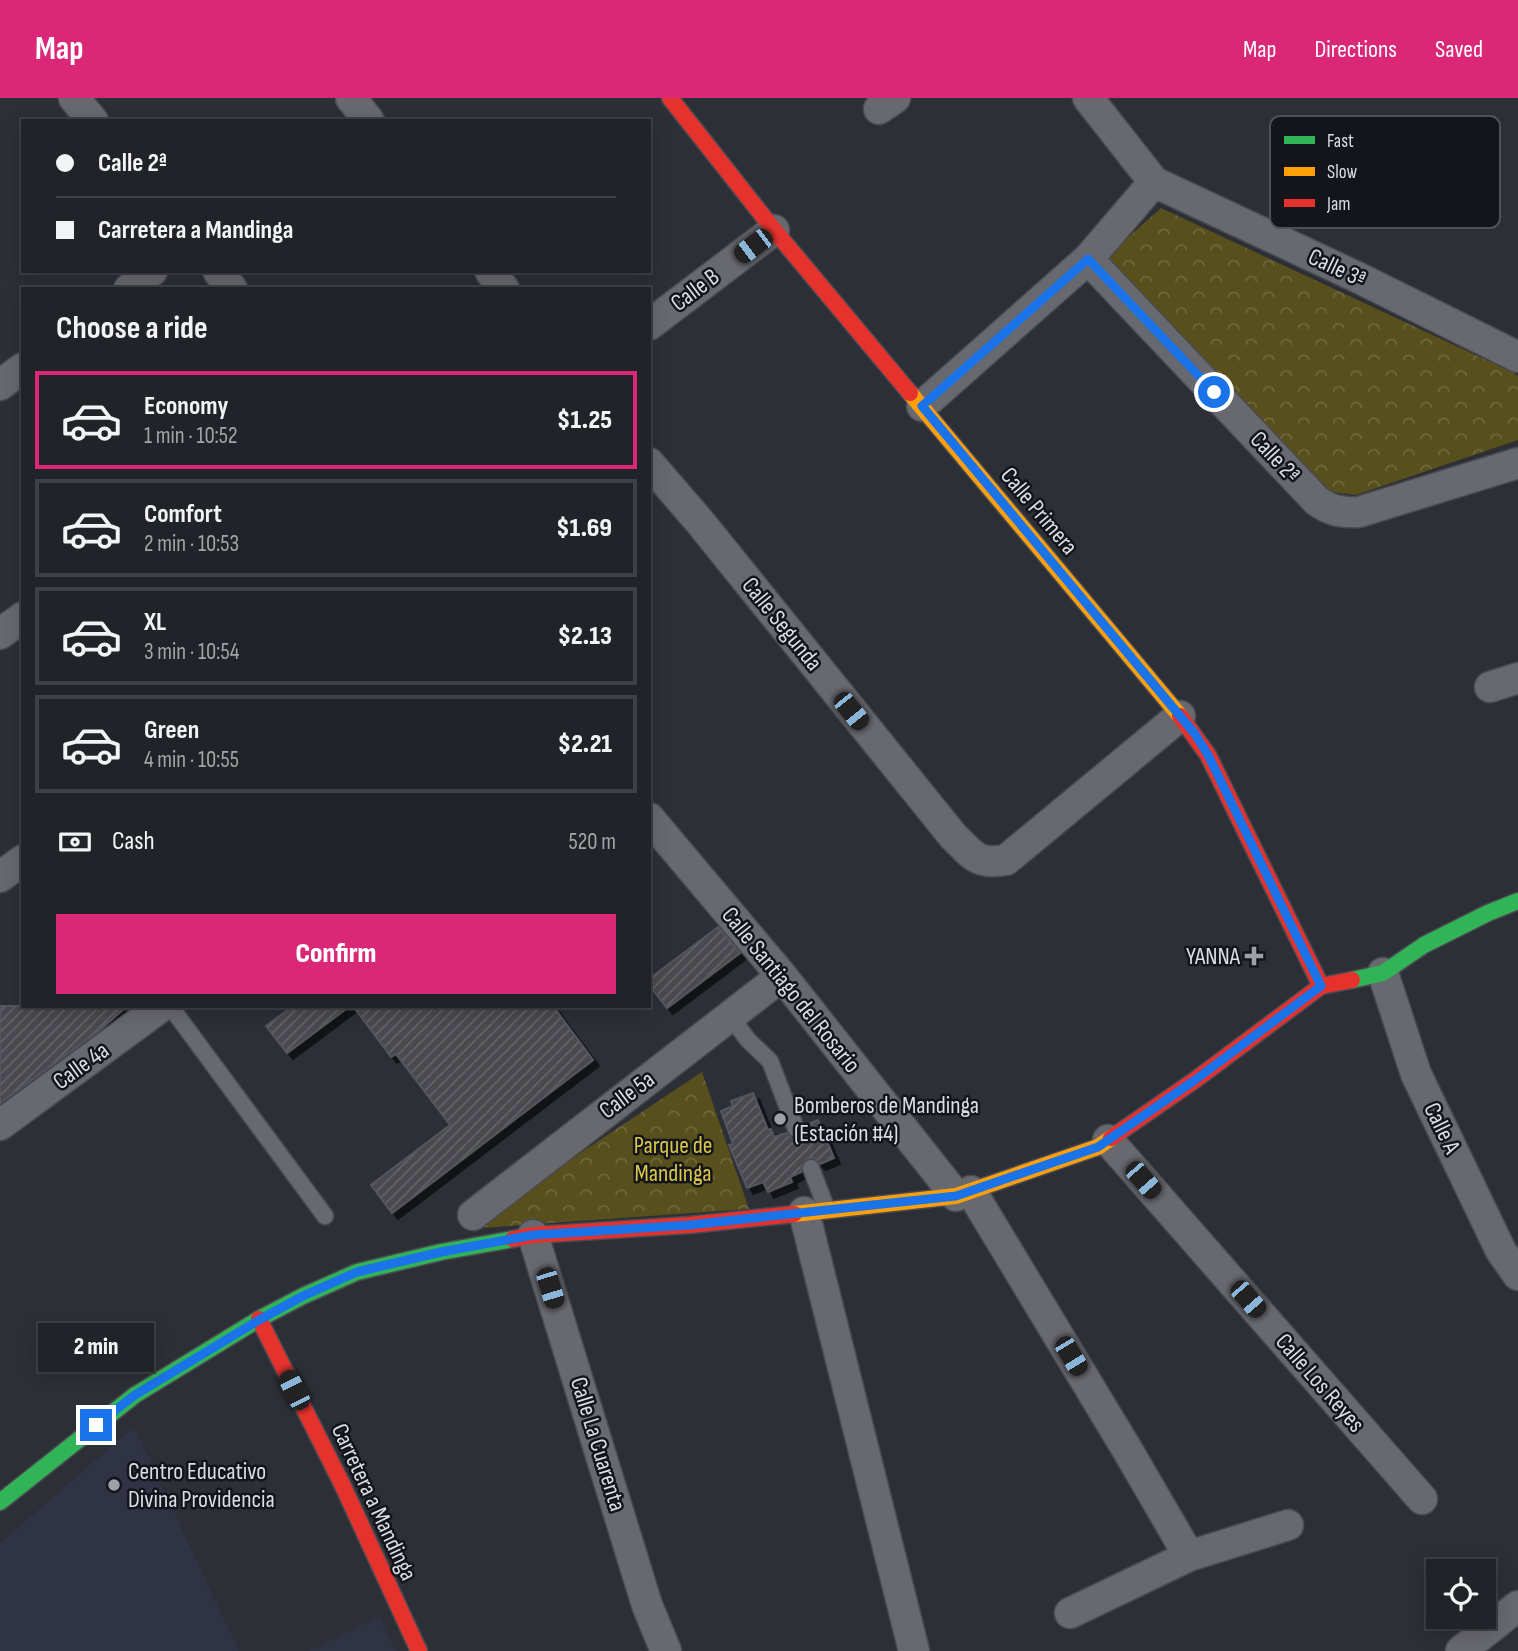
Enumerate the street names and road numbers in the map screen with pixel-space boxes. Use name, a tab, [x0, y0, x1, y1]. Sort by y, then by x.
street label: Calle 3ª	[1304, 242, 1370, 294]
street label: Calle B	[665, 262, 725, 318]
street label: Calle 2ª	[1244, 425, 1306, 489]
street label: Calle Primera	[994, 461, 1084, 561]
street label: Calle Segunda	[736, 571, 828, 677]
street label: Calle Santiago del Rosario	[715, 901, 867, 1079]
street label: Calle 4a	[47, 1036, 115, 1096]
street label: Calle 5a	[594, 1065, 660, 1125]
street label: Calle A	[1417, 1098, 1467, 1159]
street label: Calle Los Reyes	[1269, 1328, 1371, 1438]
street label: Calle La Cuarenta	[564, 1373, 632, 1515]
street label: Carretera a Mandinga	[325, 1419, 423, 1585]

